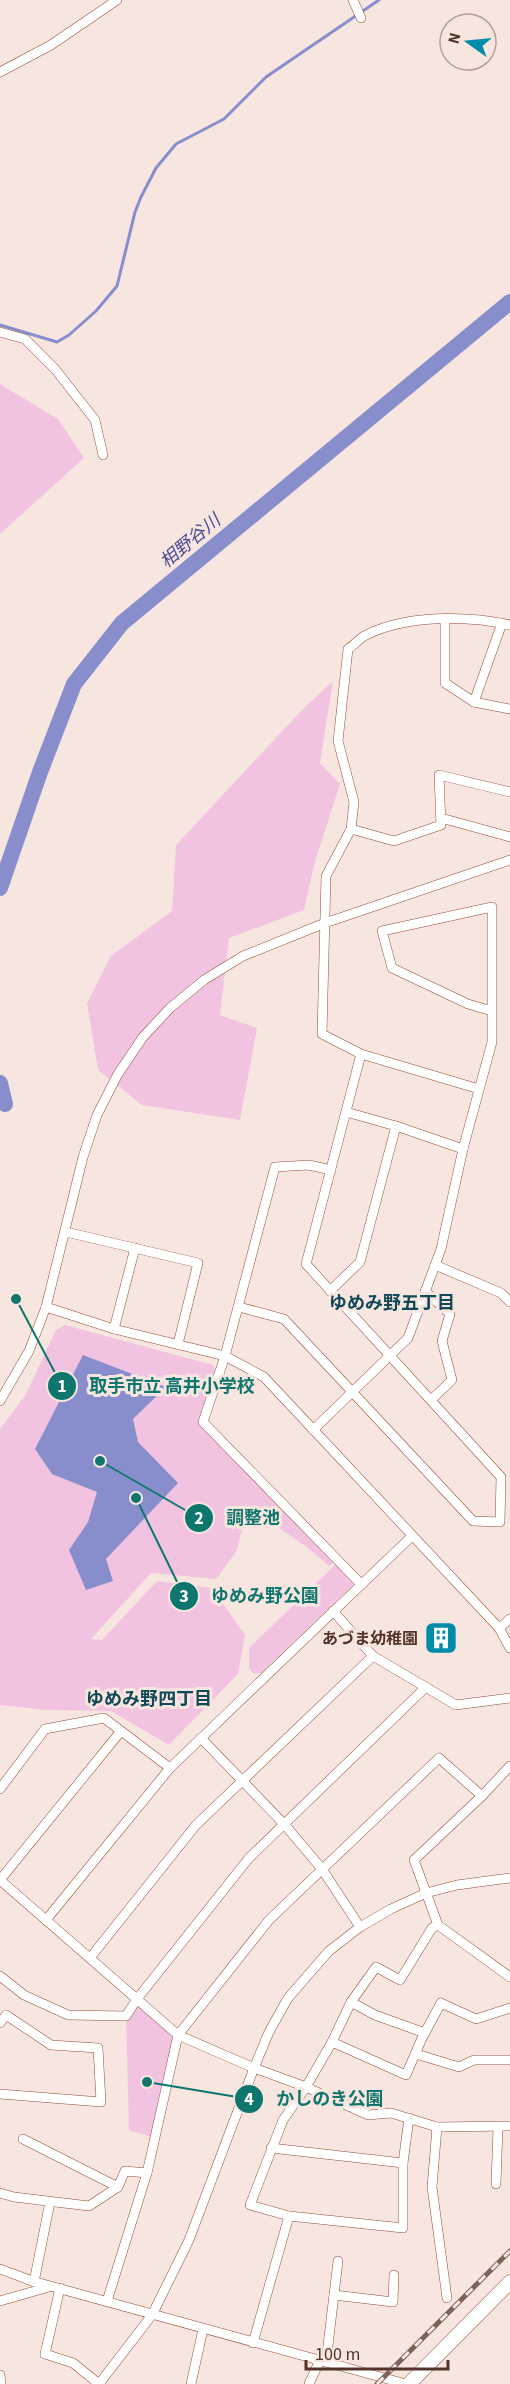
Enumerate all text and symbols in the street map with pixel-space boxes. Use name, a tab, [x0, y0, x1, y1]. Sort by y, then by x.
north arrow	[438, 12, 498, 72]
text: N	[442, 30, 466, 46]
water label: 相野谷川	[155, 507, 227, 574]
district label: ゆめみ野五丁目	[329, 1291, 455, 1316]
callout: 取手市立 高井小学校	[47, 1368, 267, 1404]
text: 1	[57, 1374, 67, 1399]
text: 取手市立 高井小学校	[89, 1374, 255, 1399]
callout: 調整池	[184, 1500, 292, 1536]
text: 2	[194, 1506, 204, 1531]
text: 調整池	[226, 1506, 280, 1531]
callout: ゆめみ野公園	[169, 1578, 331, 1614]
text: 3	[179, 1584, 189, 1609]
text: ゆめみ野公園	[211, 1584, 319, 1609]
building icon: あづま幼稚園	[423, 1620, 459, 1656]
place label: あづま幼稚園	[322, 1628, 418, 1650]
district label: ゆめみ野四丁目	[86, 1687, 212, 1712]
callout: かしのき公園	[234, 2081, 396, 2117]
text: 4	[244, 2087, 254, 2112]
text: かしのき公園	[276, 2087, 384, 2112]
scale bar	[306, 2333, 448, 2371]
text: 100 m	[315, 2342, 360, 2367]

